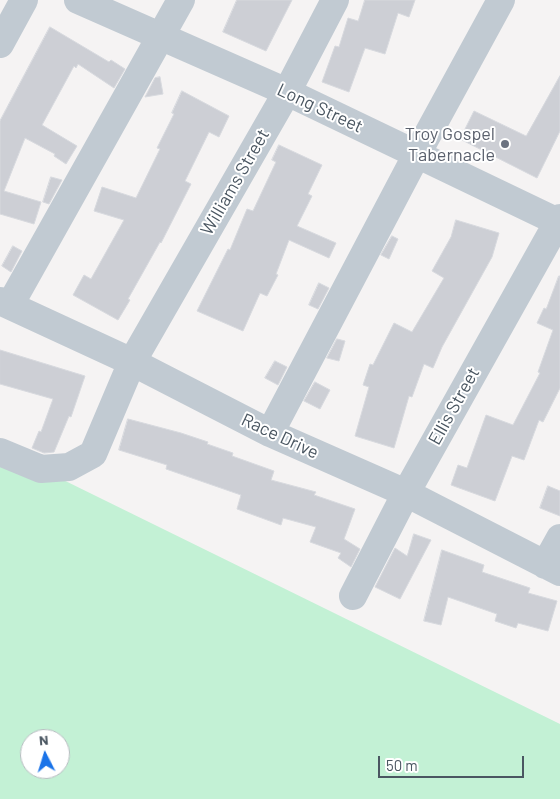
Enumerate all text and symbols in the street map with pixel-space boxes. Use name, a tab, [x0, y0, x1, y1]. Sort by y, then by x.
street label: Long Street	[274, 79, 366, 137]
place label: Troy Gospel Tabernacle	[405, 123, 495, 166]
street label: Williams Street	[196, 125, 274, 239]
marker: Troy Gospel Tabernacle	[499, 138, 511, 150]
street label: Ellis Street	[424, 364, 484, 448]
street label: Race Drive	[238, 409, 322, 463]
north arrow	[20, 729, 70, 779]
text: N	[38, 731, 49, 748]
scale bar	[380, 746, 526, 778]
text: 50 m	[386, 756, 418, 774]

